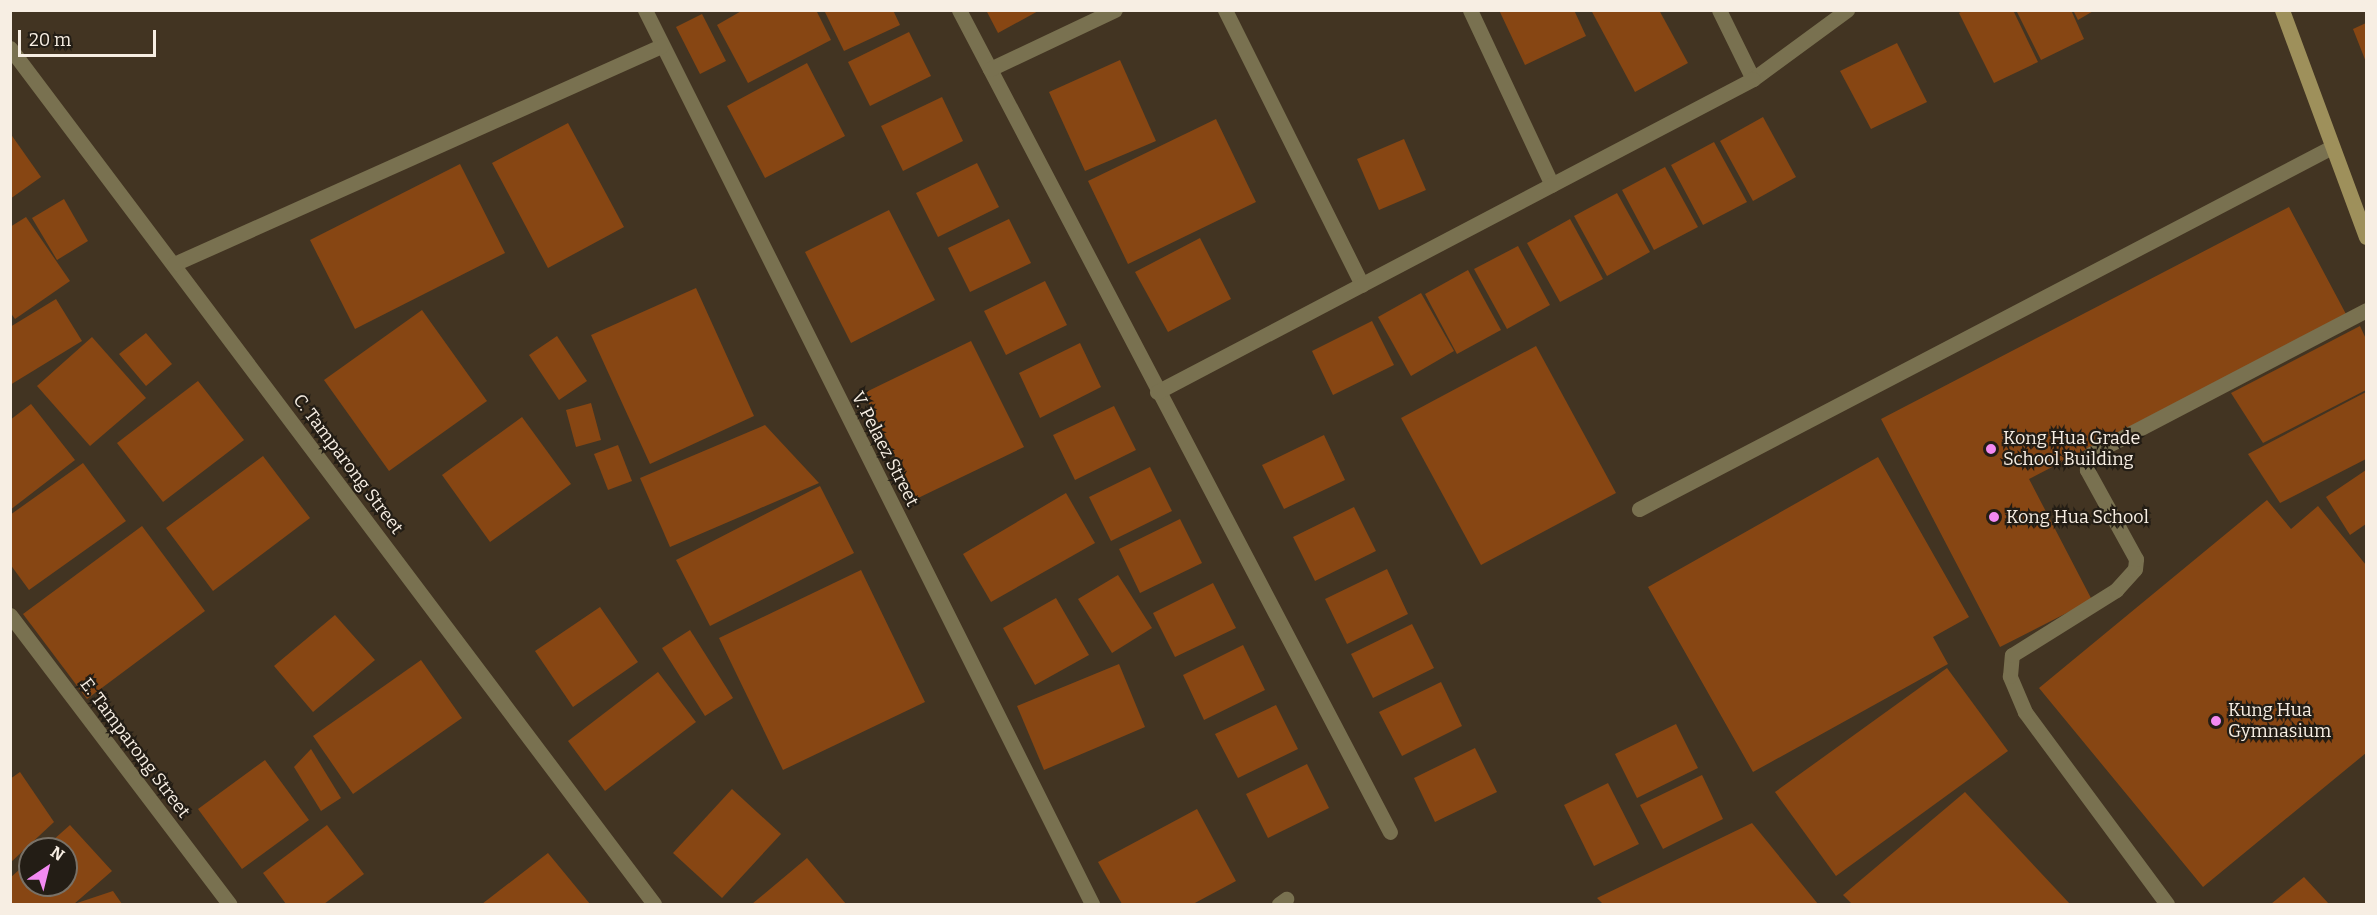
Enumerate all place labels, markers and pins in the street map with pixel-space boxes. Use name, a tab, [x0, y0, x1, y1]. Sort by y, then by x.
place label: Kong Hua Grade School Building	[2003, 428, 2140, 470]
marker: Kong Hua Grade School Building	[1984, 442, 1998, 456]
place label: Kong Hua School	[2006, 506, 2149, 528]
marker: Kong Hua School	[1987, 510, 2001, 524]
place label: Kung Hua Gymnasium	[2228, 700, 2331, 742]
marker: Kung Hua Gymnasium	[2209, 714, 2223, 728]

